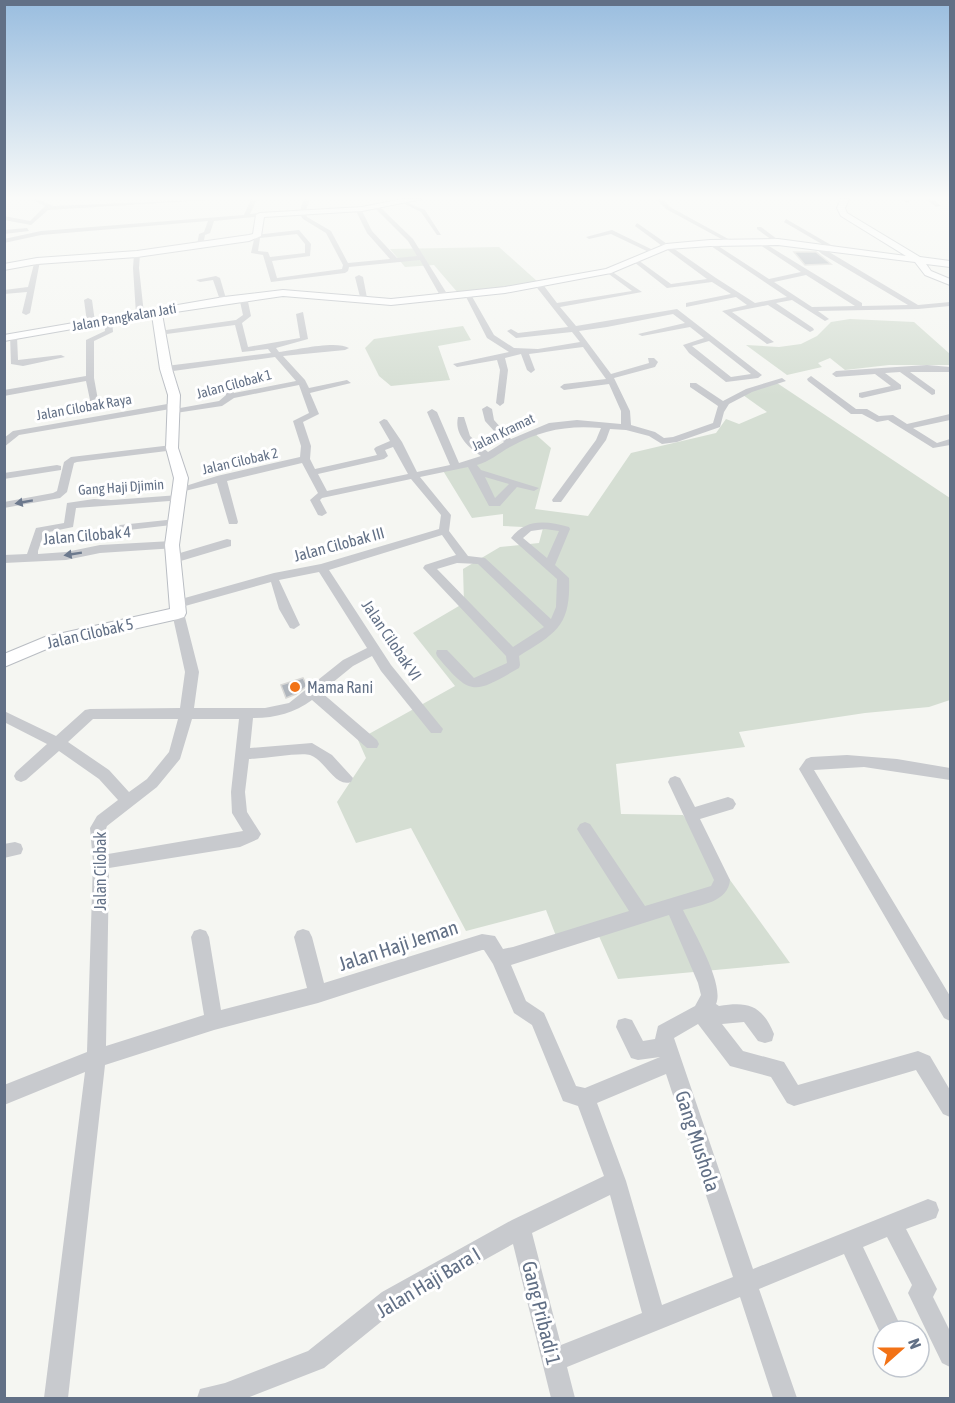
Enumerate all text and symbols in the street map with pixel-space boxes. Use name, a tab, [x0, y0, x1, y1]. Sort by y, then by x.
street label: Jalan Pangkalan Jati	[71, 300, 177, 334]
street label: Jalan Cilobak 1	[195, 366, 273, 402]
street label: Jalan Cilobak Raya	[35, 391, 133, 423]
street label: Jalan Kramat	[469, 410, 537, 454]
street label: Jalan Cilobak 2	[200, 444, 280, 478]
street label: Gang Haji Djimin	[78, 476, 164, 498]
one-way arrow	[15, 497, 34, 506]
street label: Jalan Cilobak 4	[42, 522, 132, 548]
street label: Jalan Cilobak III	[292, 523, 386, 565]
one-way arrow	[63, 550, 82, 559]
street label: Jalan Cilobak VI	[359, 596, 425, 684]
street label: Jalan Cilobak 5	[45, 614, 135, 652]
place label: Mama Rani	[307, 678, 373, 696]
marker: Mama Rani	[288, 680, 302, 694]
street label: Jalan Cilobak	[91, 832, 109, 910]
street label: Jalan Haji Jeman	[335, 915, 461, 975]
street label: Gang Mushola	[671, 1088, 725, 1194]
street label: Jalan Haji Bara I	[372, 1242, 484, 1322]
street label: Gang Pribadi 1	[518, 1259, 566, 1367]
north arrow	[871, 1319, 931, 1379]
text: N	[905, 1336, 925, 1351]

